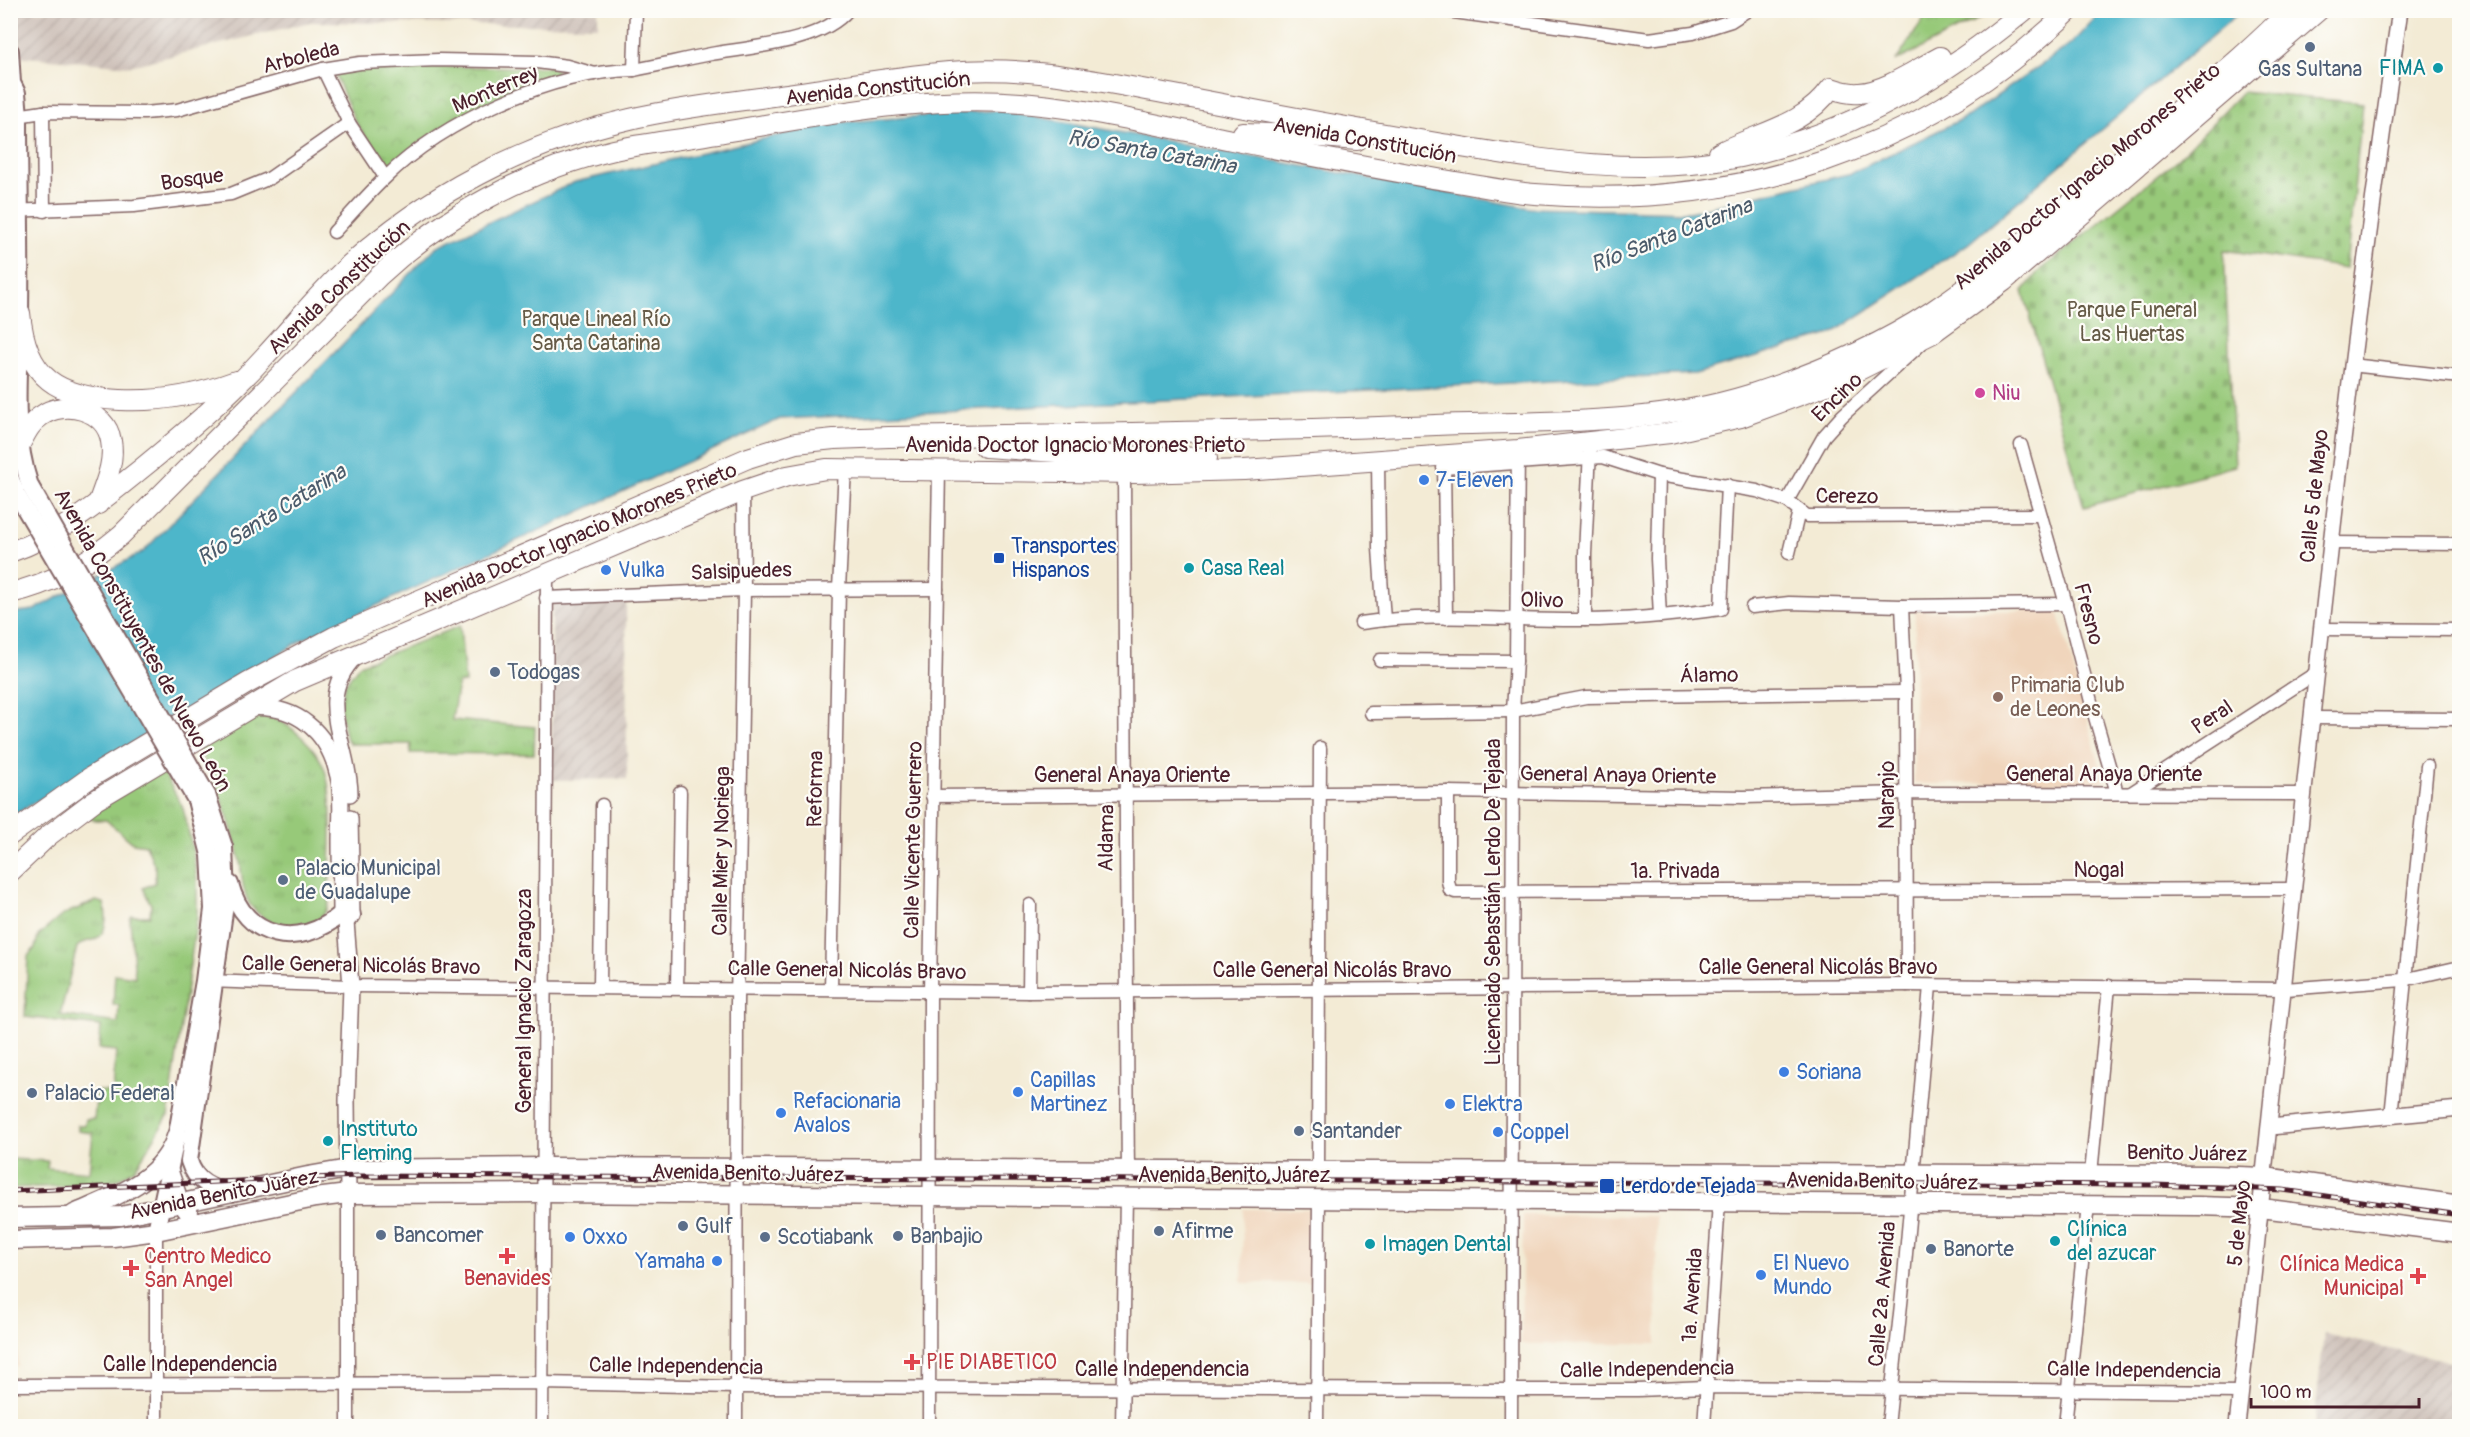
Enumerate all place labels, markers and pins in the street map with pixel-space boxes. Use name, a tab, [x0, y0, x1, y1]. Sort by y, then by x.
marker: Gas Sultana	[2303, 40, 2317, 54]
place label: FIMA	[2379, 55, 2426, 82]
place label: Gas Sultana	[2258, 56, 2362, 83]
marker: FIMA	[2431, 61, 2445, 75]
place label: Niu	[1992, 380, 2021, 407]
marker: Niu	[1973, 386, 1987, 400]
place label: 7-Eleven	[1436, 467, 1514, 494]
marker: 7-Eleven	[1417, 473, 1431, 487]
place label: Transportes Hispanos	[1011, 533, 1117, 584]
marker: Transportes Hispanos	[992, 551, 1006, 565]
place label: Casa Real	[1201, 555, 1285, 582]
place label: Vulka	[618, 557, 665, 584]
marker: Casa Real	[1182, 561, 1196, 575]
marker: Vulka	[599, 563, 613, 577]
place label: Todogas	[507, 659, 580, 686]
marker: Todogas	[488, 665, 502, 679]
place label: Primaria Club de Leones	[2010, 672, 2125, 723]
marker: Primaria Club de Leones	[1991, 690, 2005, 704]
place label: Palacio Municipal de Guadalupe	[295, 855, 441, 906]
marker: Palacio Municipal de Guadalupe	[276, 873, 290, 887]
place label: Soriana	[1796, 1059, 1862, 1086]
marker: Soriana	[1777, 1065, 1791, 1079]
place label: Capillas Martinez	[1030, 1067, 1108, 1118]
place label: Palacio Federal	[44, 1080, 175, 1107]
marker: Capillas Martinez	[1011, 1085, 1025, 1099]
marker: Palacio Federal	[25, 1086, 39, 1100]
place label: Refacionaria Avalos	[793, 1088, 901, 1139]
place label: Elektra	[1462, 1091, 1523, 1118]
marker: Elektra	[1443, 1097, 1457, 1111]
marker: Refacionaria Avalos	[774, 1106, 788, 1120]
place label: Instituto Fleming	[340, 1116, 418, 1167]
place label: Santander	[1311, 1118, 1402, 1145]
place label: Coppel	[1510, 1119, 1570, 1146]
marker: Santander	[1292, 1124, 1306, 1138]
marker: Coppel	[1491, 1125, 1505, 1139]
marker: Instituto Fleming	[321, 1134, 335, 1148]
place label: Lerdo de Tejada	[1620, 1173, 1756, 1200]
marker: Lerdo de Tejada	[1598, 1177, 1616, 1195]
place label: Gulf	[695, 1213, 733, 1240]
place label: Clínica del azucar	[2067, 1216, 2157, 1267]
place label: Afirme	[1171, 1218, 1234, 1245]
marker: Gulf	[676, 1219, 690, 1233]
place label: Bancomer	[393, 1222, 484, 1249]
place label: Banbajio	[910, 1223, 983, 1250]
place label: Oxxo	[582, 1224, 628, 1251]
place label: Scotiabank	[777, 1224, 873, 1251]
marker: Afirme	[1152, 1224, 1166, 1238]
marker: Bancomer	[374, 1228, 388, 1242]
marker: Banbajio	[891, 1229, 905, 1243]
marker: Oxxo	[563, 1230, 577, 1244]
marker: Scotiabank	[758, 1230, 772, 1244]
place label: Imagen Dental	[1382, 1231, 1511, 1258]
marker: Clínica del azucar	[2048, 1234, 2062, 1248]
place label: Banorte	[1943, 1236, 2015, 1263]
marker: Imagen Dental	[1363, 1237, 1377, 1251]
marker: Banorte	[1924, 1242, 1938, 1256]
place label: Centro Medico San Angel	[144, 1243, 271, 1294]
place label: Yamaha	[635, 1248, 705, 1275]
marker: Benavides	[500, 1249, 514, 1263]
place label: El Nuevo Mundo	[1773, 1250, 1849, 1301]
place label: Clínica Medica Municipal	[2280, 1251, 2404, 1302]
marker: Yamaha	[710, 1254, 724, 1268]
marker: Centro Medico San Angel	[122, 1259, 140, 1277]
place label: Benavides	[464, 1265, 551, 1292]
marker: Clínica Medica Municipal	[2409, 1267, 2427, 1285]
marker: El Nuevo Mundo	[1754, 1268, 1768, 1282]
place label: PIE DIABETICO	[926, 1349, 1057, 1376]
marker: PIE DIABETICO	[903, 1353, 921, 1371]

